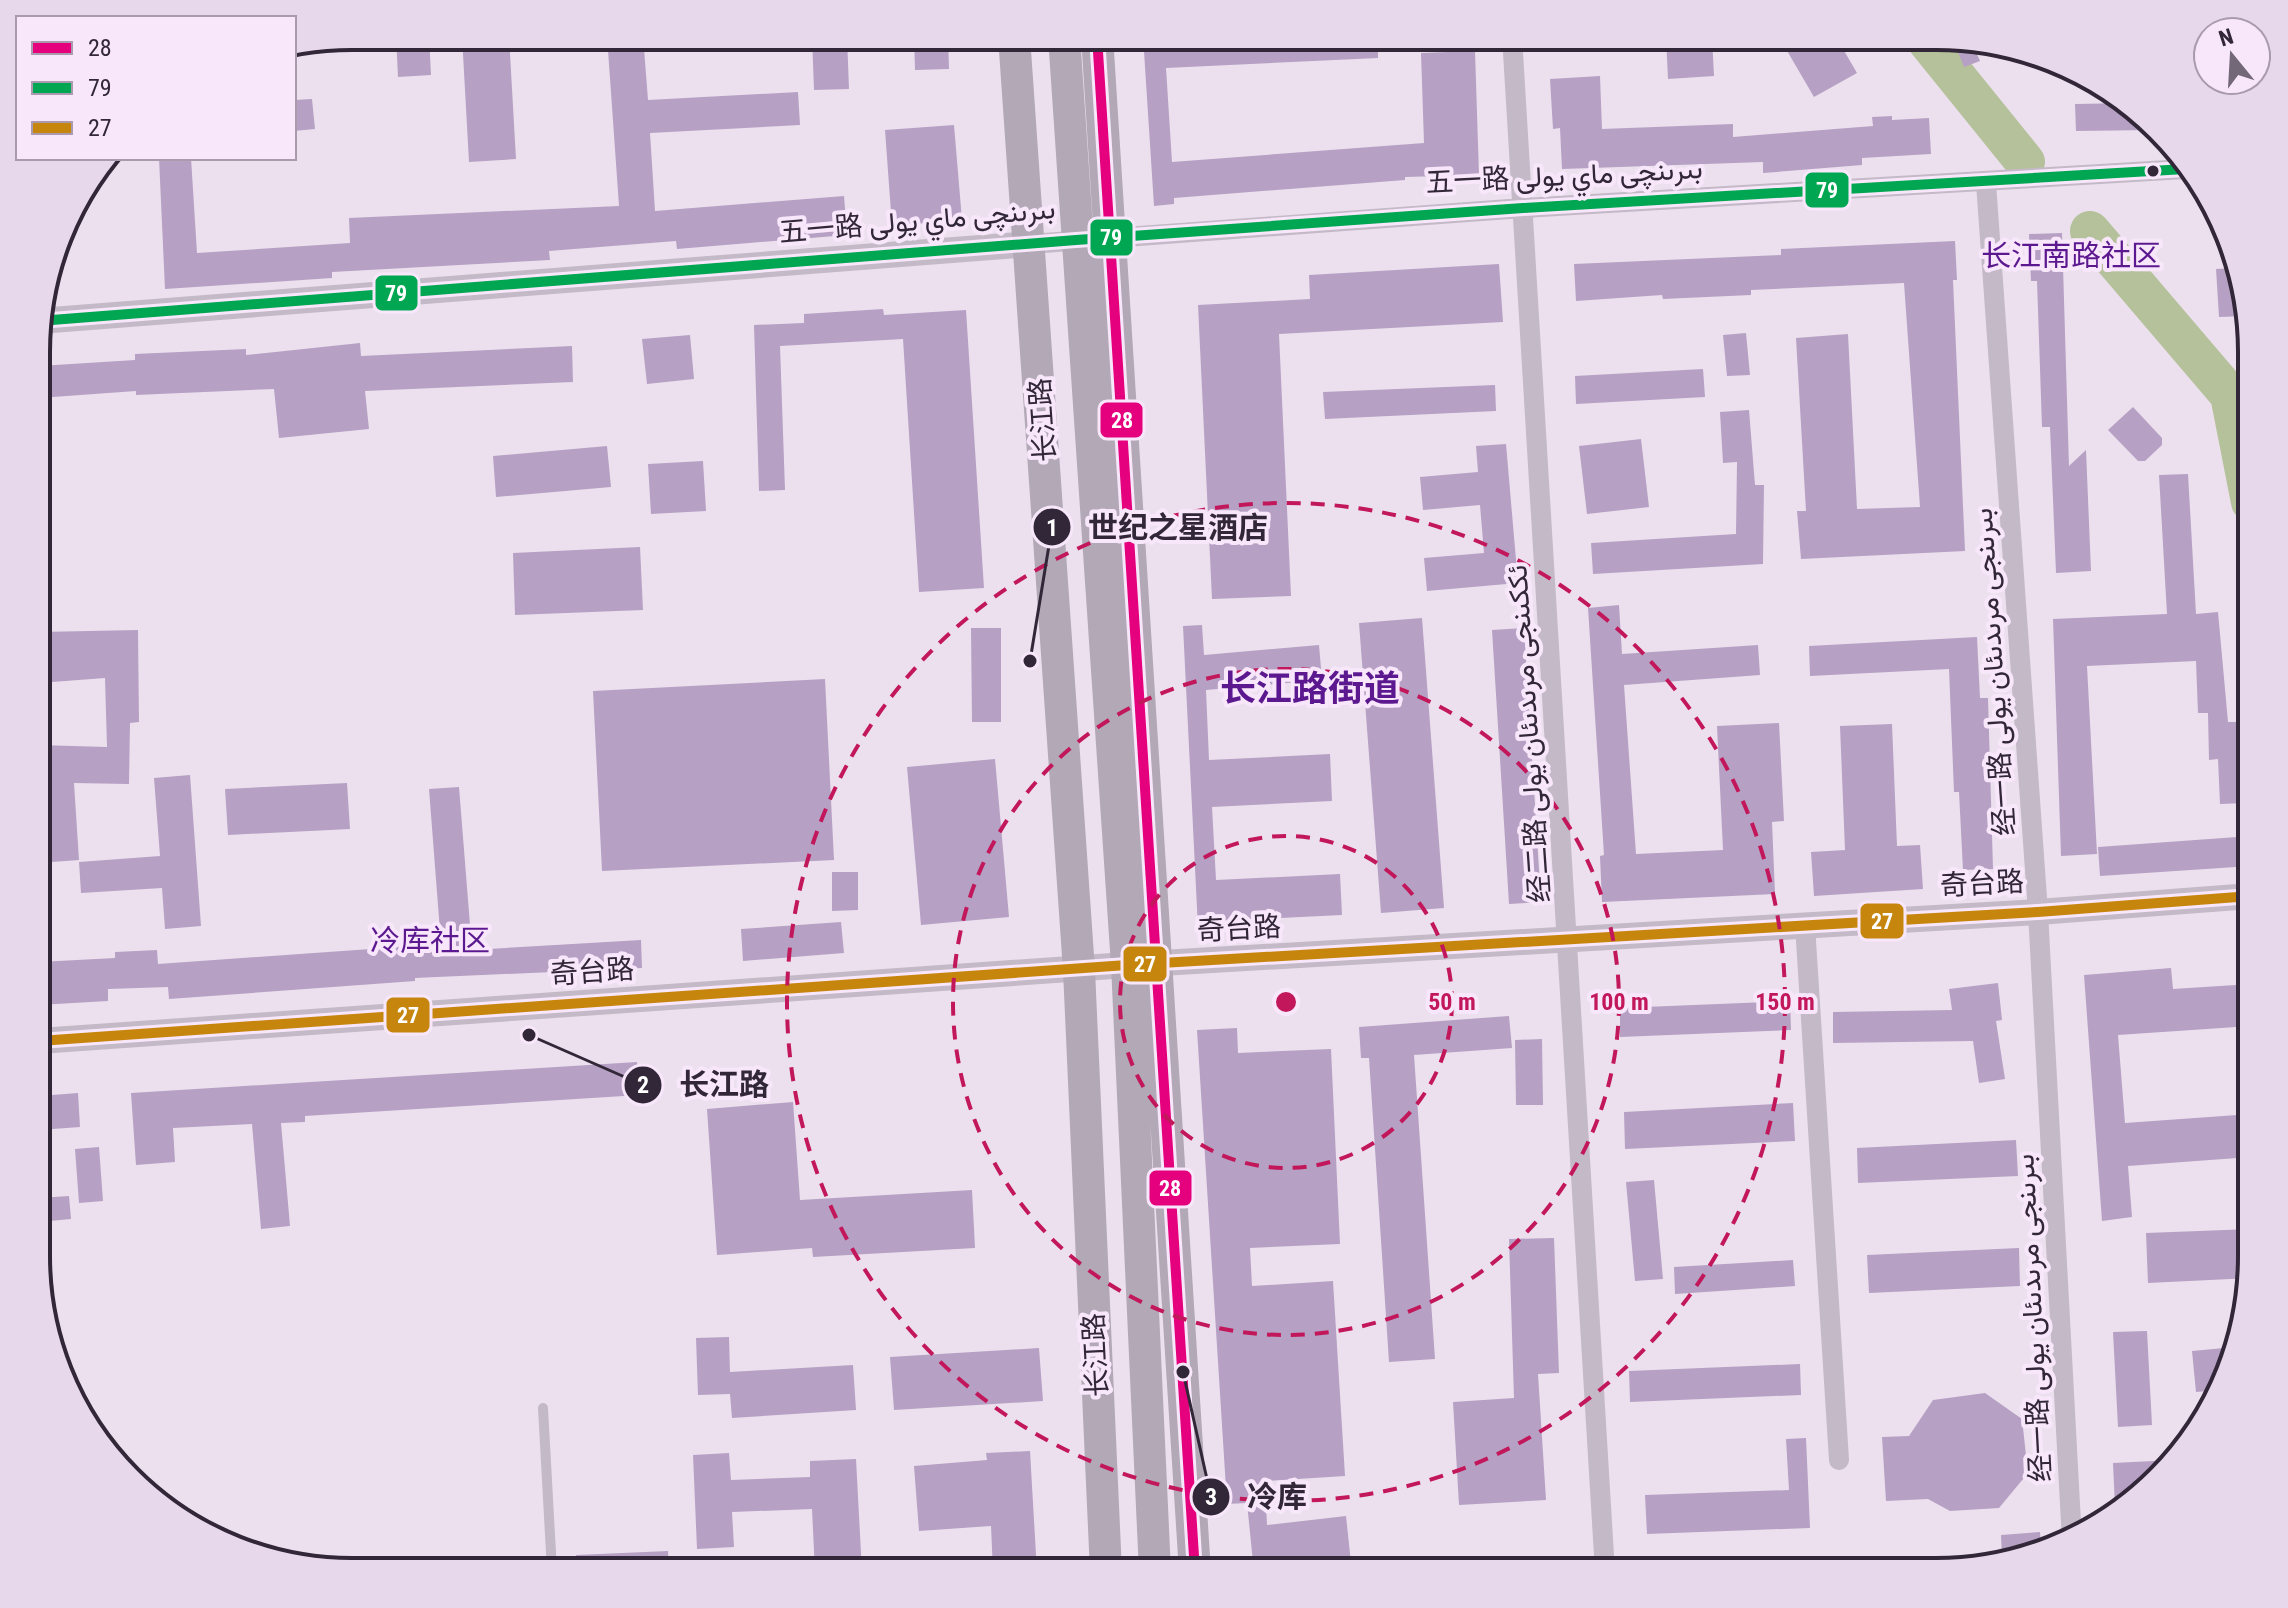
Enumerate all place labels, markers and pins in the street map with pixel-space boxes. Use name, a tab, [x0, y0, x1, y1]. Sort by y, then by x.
unlabelled marker	[2145, 163, 2161, 179]
callout: 世纪之星酒店	[1032, 500, 1284, 554]
centre of rings	[1272, 988, 1300, 1016]
callout: 长江路	[623, 1058, 785, 1112]
callout: 冷库	[1191, 1470, 1323, 1524]

